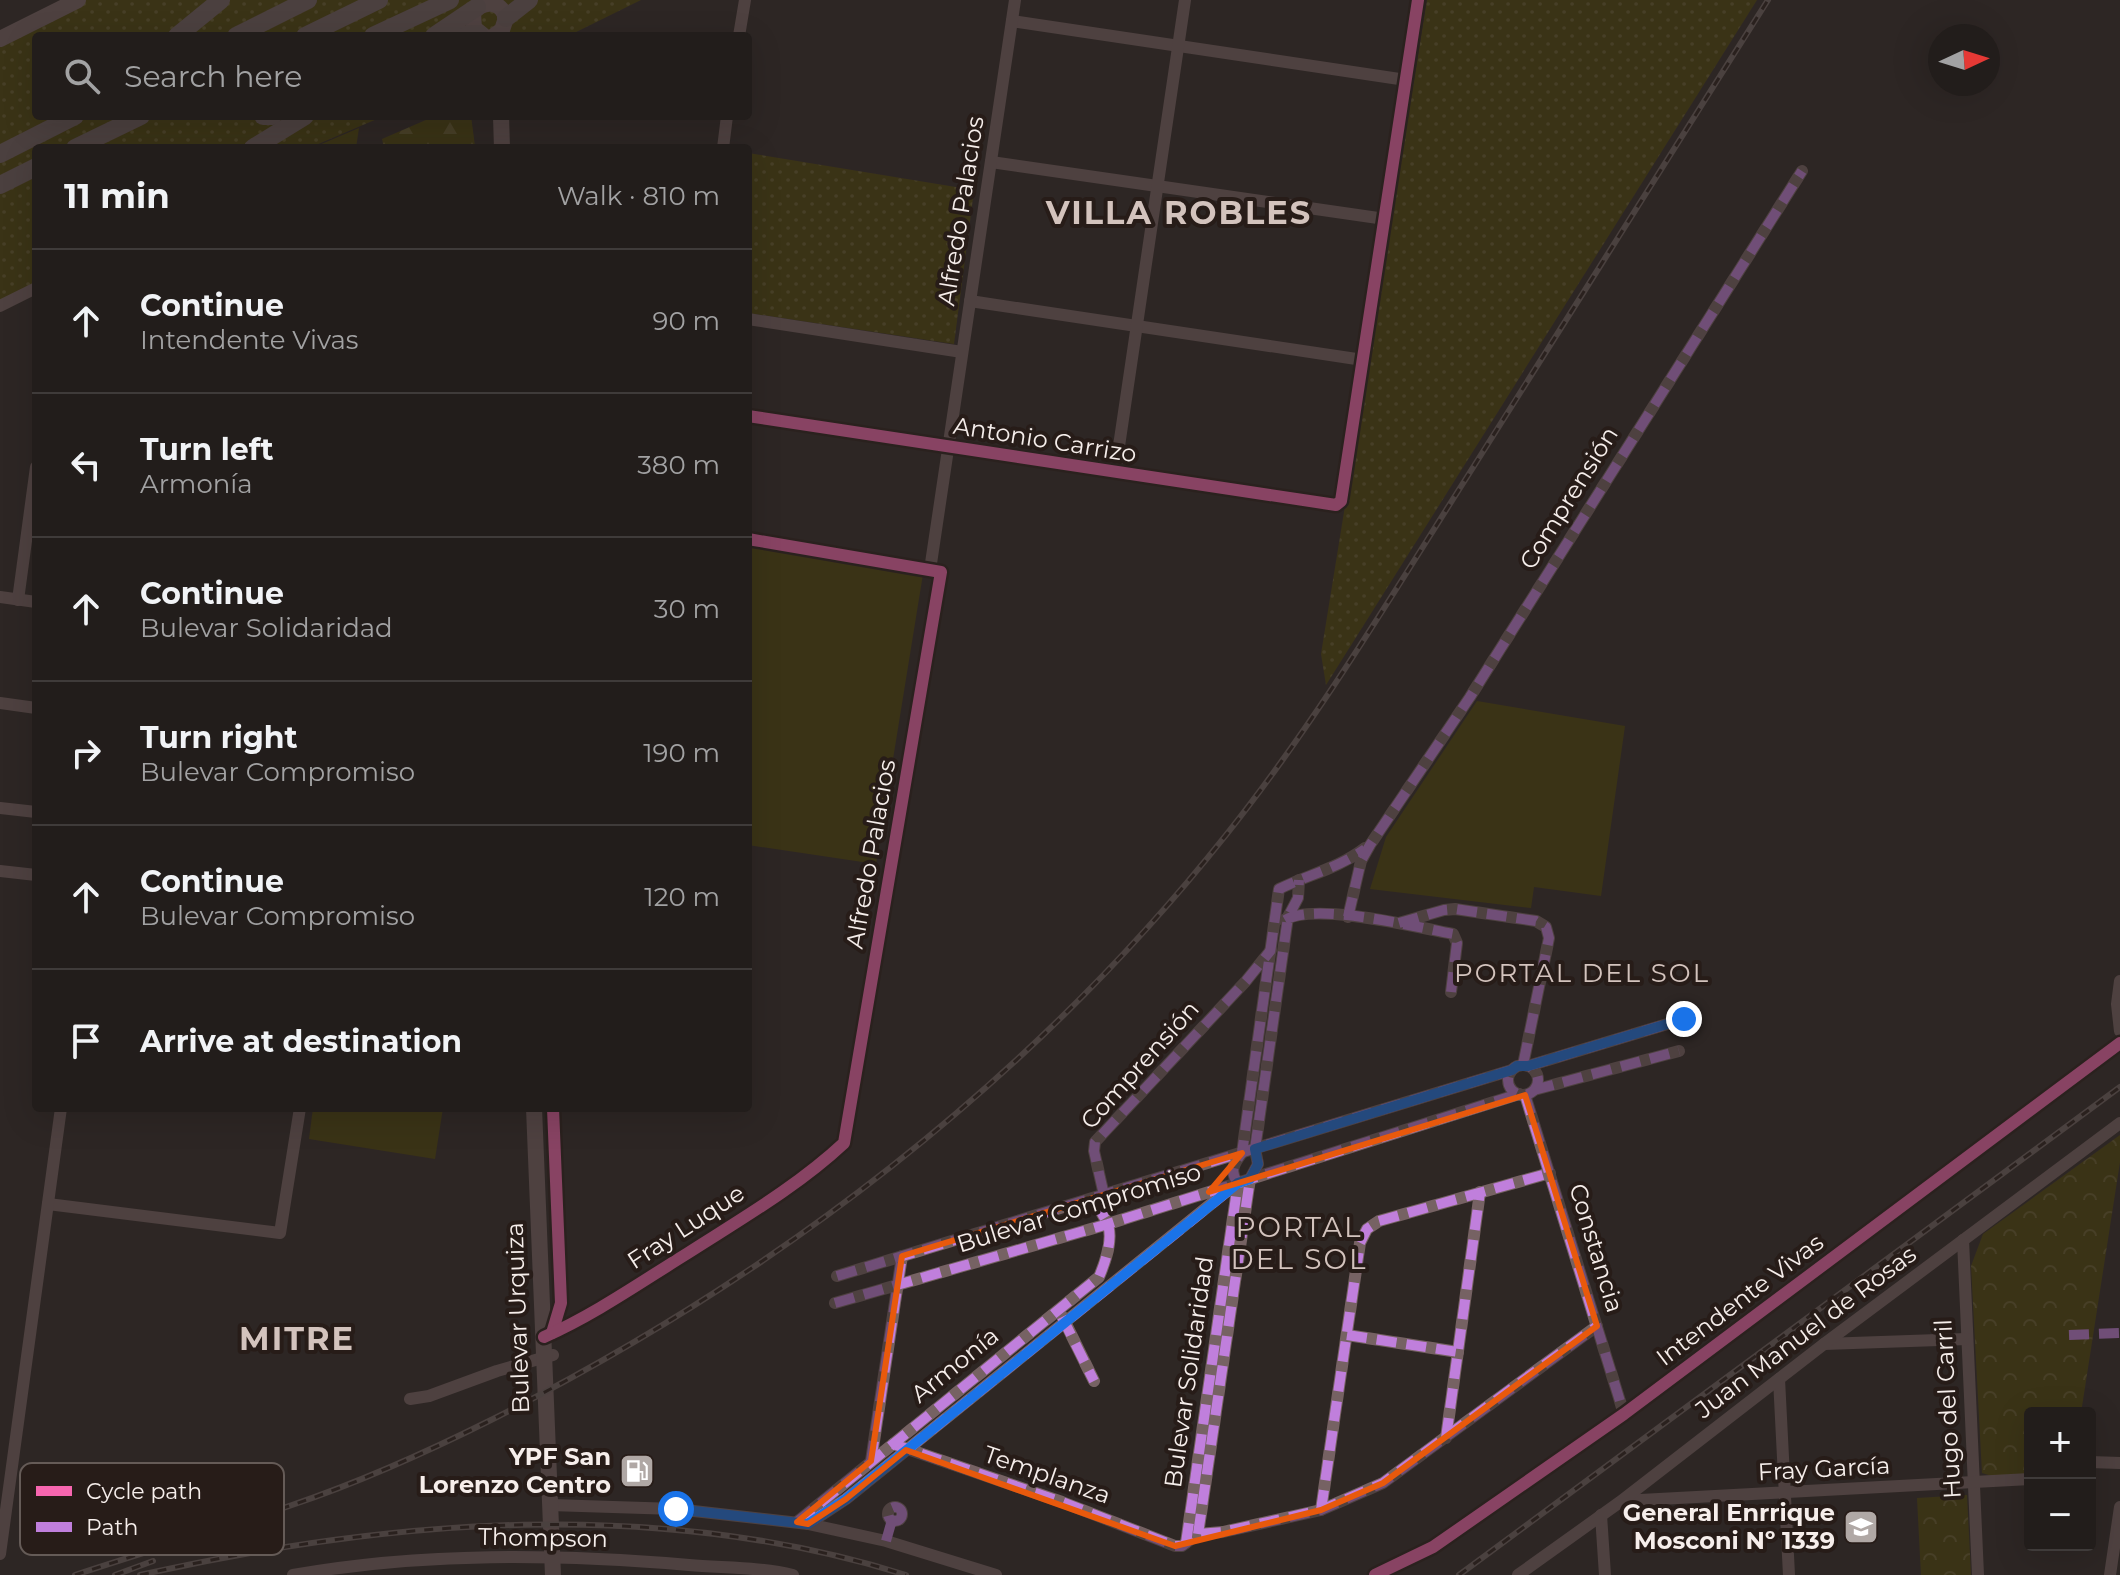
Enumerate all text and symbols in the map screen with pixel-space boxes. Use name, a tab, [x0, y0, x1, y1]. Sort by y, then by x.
north arrow	[1928, 24, 2000, 96]
search box	[32, 32, 752, 120]
icon: search	[60, 54, 104, 98]
text: Search here	[124, 58, 302, 95]
street label: Alfredo Palacios	[931, 114, 990, 308]
text: 11 min	[64, 175, 170, 217]
text: Walk · 810 m	[557, 180, 720, 212]
district label: VILLA ROBLES	[1045, 193, 1312, 232]
text: Continue	[140, 287, 284, 324]
icon: ahead	[64, 299, 108, 343]
text: 90 m	[653, 305, 720, 337]
text: Intendente Vivas	[140, 324, 359, 356]
street label: Antonio Carrizo	[951, 411, 1139, 468]
street label: Comprensión	[1513, 421, 1624, 574]
text: Turn left	[140, 431, 273, 468]
icon: left	[64, 443, 108, 487]
text: 380 m	[637, 449, 720, 481]
text: Armonía	[140, 468, 253, 500]
text: Continue	[140, 575, 284, 612]
icon: ahead	[64, 587, 108, 631]
text: 30 m	[654, 593, 720, 625]
text: Bulevar Solidaridad	[140, 612, 393, 644]
text: Turn right	[140, 719, 297, 756]
icon: right	[64, 731, 108, 775]
text: 190 m	[643, 737, 720, 769]
text: Bulevar Compromiso	[140, 756, 415, 788]
street label: Alfredo Palacios	[840, 757, 901, 951]
text: Continue	[140, 863, 284, 900]
icon: ahead	[64, 875, 108, 919]
text: 120 m	[644, 881, 720, 913]
text: Bulevar Compromiso	[140, 900, 415, 932]
district label: PORTAL DEL SOL	[1454, 957, 1710, 989]
street label: Comprensión	[1074, 994, 1205, 1135]
route end	[1666, 1001, 1702, 1037]
icon: arrive	[64, 1019, 108, 1063]
text: Arrive at destination	[140, 1023, 462, 1060]
street label: Bulevar Compromiso	[953, 1157, 1204, 1258]
street label: Fray Luque	[622, 1178, 750, 1275]
street label: Constancia	[1563, 1180, 1630, 1316]
district label: PORTAL DEL SOL	[1231, 1210, 1367, 1276]
street label: Bulevar Urquiza	[500, 1222, 535, 1414]
street label: Intendente Vivas	[1650, 1227, 1829, 1372]
street label: Juan Manuel de Rosas	[1689, 1239, 1922, 1425]
street label: Bulevar Solidaridad	[1158, 1254, 1219, 1489]
district label: MITRE	[239, 1319, 355, 1358]
street label: Hugo del Carril	[1928, 1319, 1967, 1500]
street label: Armonía	[905, 1321, 1004, 1409]
map controls	[2024, 1407, 2096, 1551]
button: +	[2024, 1407, 2096, 1479]
street label: Templanza	[980, 1439, 1114, 1510]
place label: YPF San Lorenzo Centro	[419, 1442, 611, 1499]
street label: Fray García	[1757, 1451, 1891, 1486]
fuel station icon: YPF San Lorenzo Centro	[618, 1452, 656, 1490]
legend	[20, 1463, 284, 1555]
text: Cycle path	[86, 1478, 202, 1505]
button: −	[2024, 1479, 2096, 1551]
route start	[658, 1491, 694, 1527]
place label: General Enrrique Mosconi Nº 1339	[1623, 1498, 1835, 1555]
school or university icon: General Enrrique Mosconi Nº 1339	[1842, 1508, 1880, 1546]
text: Path	[86, 1514, 138, 1541]
street label: Thompson	[478, 1522, 608, 1553]

